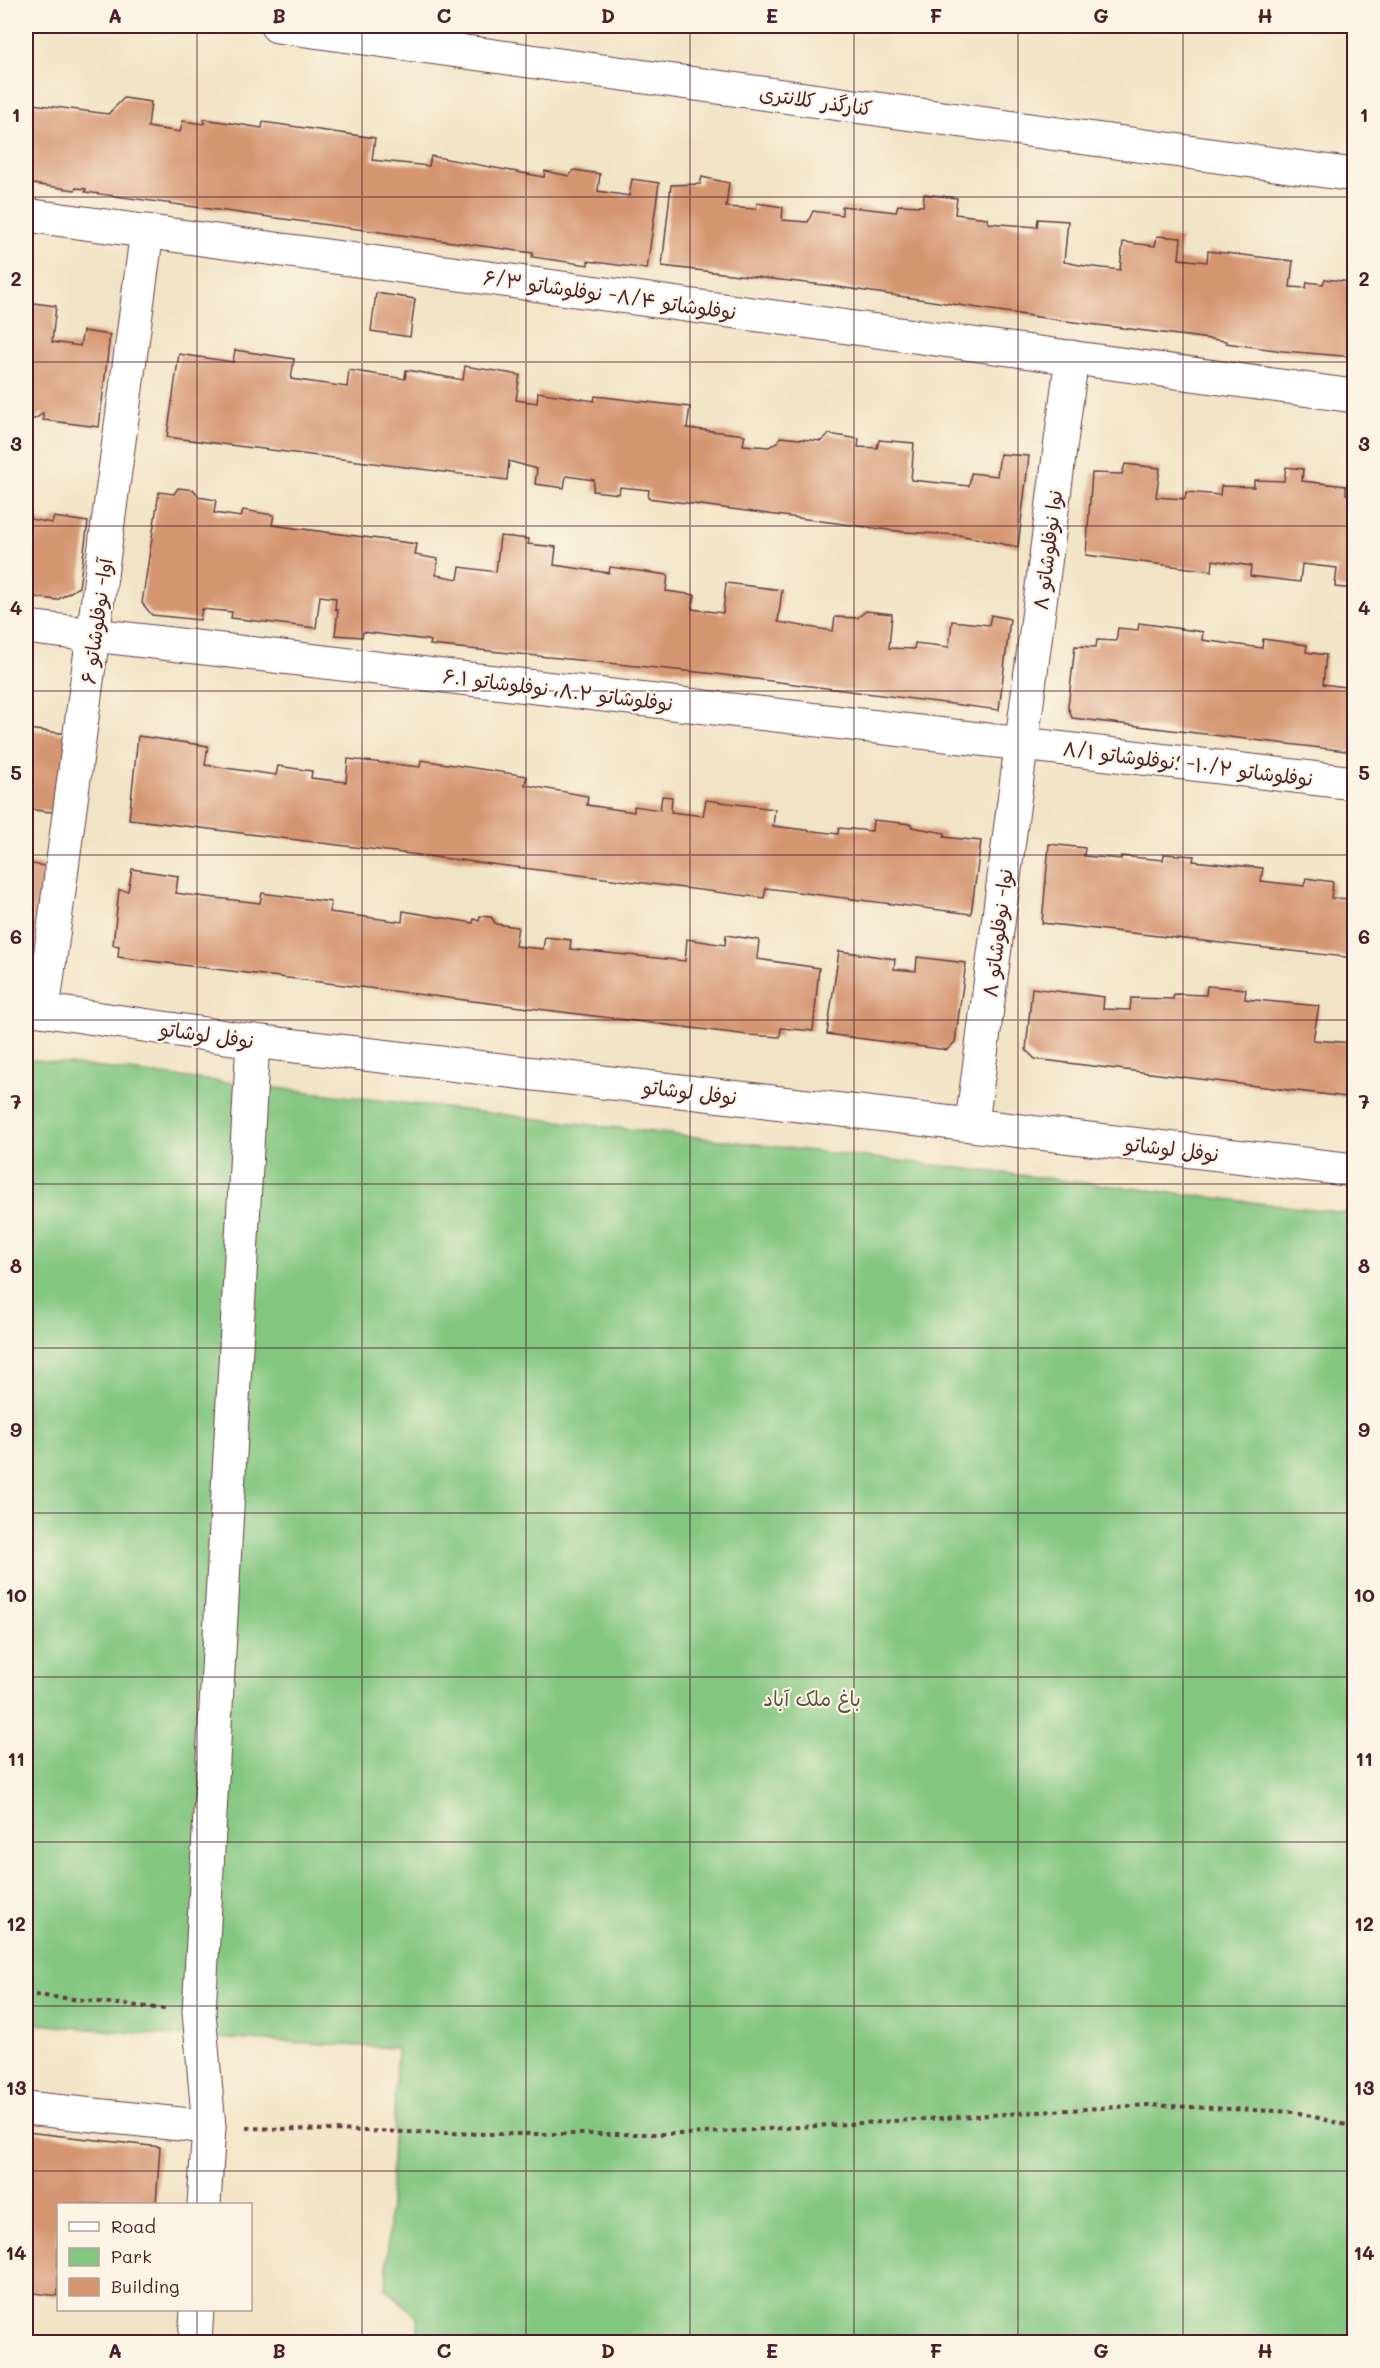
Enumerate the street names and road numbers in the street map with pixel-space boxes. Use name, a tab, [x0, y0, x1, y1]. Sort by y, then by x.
street label: کنارگذر کلانتری	[758, 79, 874, 121]
street label: نوفلوشاتو ۸/۴- نوفلوشاتو ۶/۳	[482, 263, 738, 326]
street label: نوا نوفلوشاتو ۸	[1027, 488, 1068, 612]
street label: آوا- نوفلوشاتو ۶	[74, 555, 119, 686]
street label: نوفلوشاتو ۸.۲، نوفلوشاتو ۶.۱	[441, 662, 675, 717]
street label: نوفلوشاتو ۱۰/۲- ؛نوفلوشاتو ۸/۱	[1061, 735, 1315, 792]
street label: نوا- نوفلوشاتو ۸	[976, 867, 1019, 999]
street label: نوفل لوشاتو	[157, 1014, 256, 1055]
street label: نوفل لوشاتو	[640, 1072, 739, 1112]
street label: نوفل لوشاتو	[1122, 1129, 1221, 1169]

